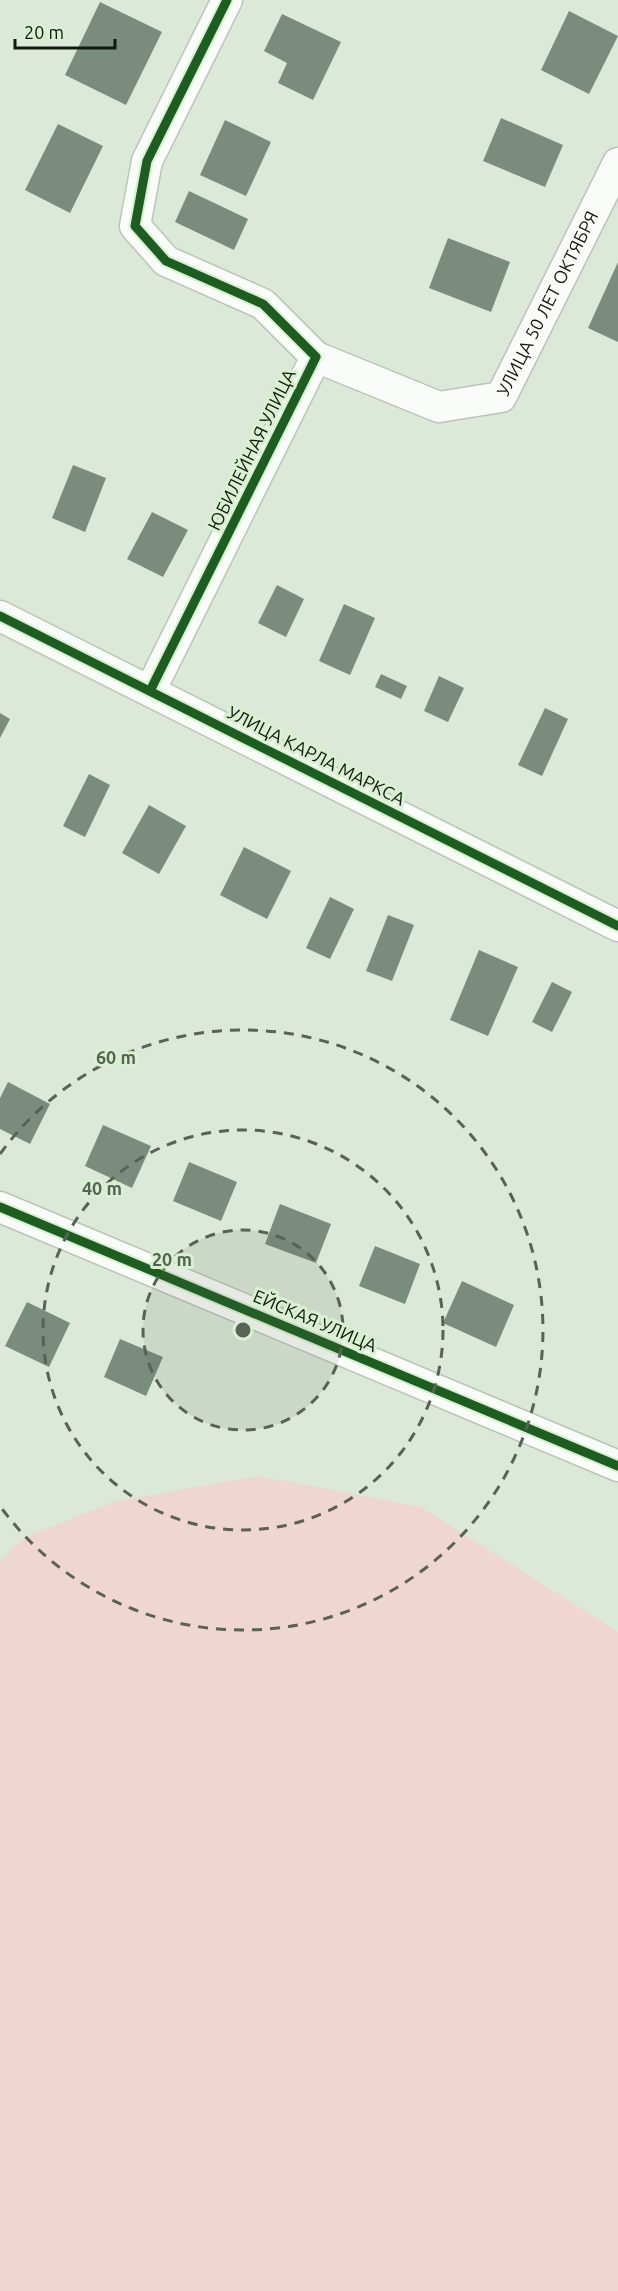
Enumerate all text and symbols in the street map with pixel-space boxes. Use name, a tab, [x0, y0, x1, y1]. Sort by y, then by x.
scale bar	[15, 12, 116, 50]
text: 20 m	[24, 22, 64, 42]
street label: УЛИЦА 50 ЛЕТ ОКТЯБРЯ	[492, 207, 601, 399]
street label: ЮБИЛЕЙНАЯ УЛИЦА	[203, 365, 299, 533]
street label: УЛИЦА КАРЛА МАРКСА	[224, 702, 409, 809]
text: 60 m	[96, 1047, 136, 1067]
text: 40 m	[82, 1178, 122, 1198]
text: 20 m	[152, 1249, 192, 1269]
street label: ЕЙСКАЯ УЛИЦА	[251, 1285, 380, 1355]
centre of rings	[233, 1320, 253, 1340]

